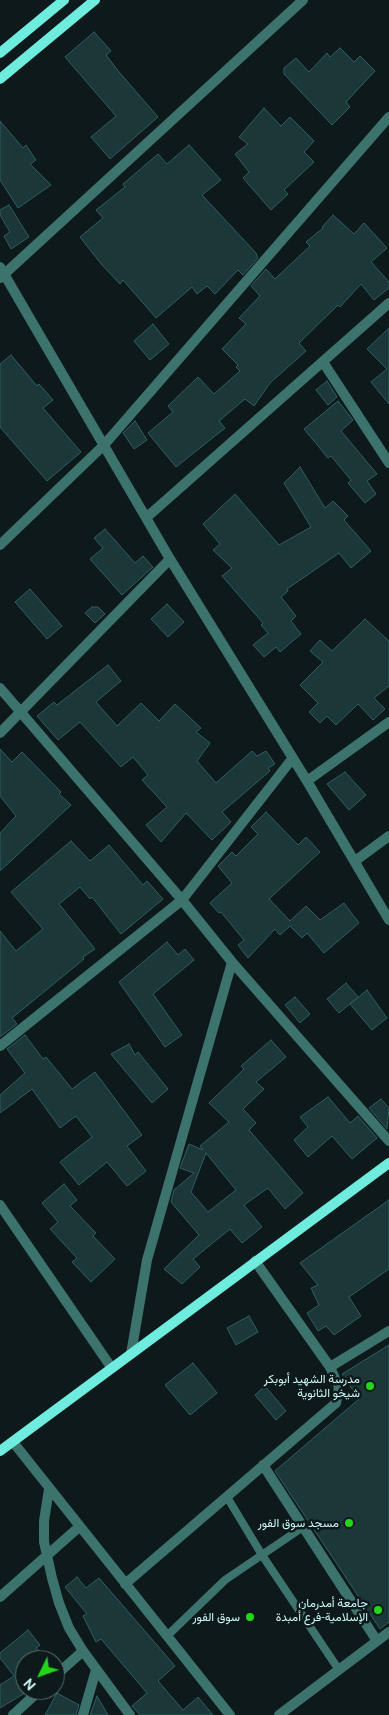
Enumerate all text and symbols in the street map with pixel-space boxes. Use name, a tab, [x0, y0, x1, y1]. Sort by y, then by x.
place label: مدرسة الشهيد أبوبكر شيخو الثانوية	[264, 1372, 360, 1400]
marker: مدرسة الشهيد أبوبكر شيخو الثانوية	[364, 1380, 376, 1392]
place label: مسجد سوق الفور	[258, 1516, 339, 1530]
marker: مسجد سوق الفور	[343, 1517, 355, 1529]
place label: جامعة أمدرمان الإسلامية-فرع أمبدة	[276, 1596, 368, 1624]
marker: جامعة أمدرمان الإسلامية-فرع أمبدة	[372, 1604, 384, 1616]
place label: سوق الفور	[192, 1610, 240, 1624]
marker: سوق الفور	[244, 1611, 256, 1623]
north arrow	[15, 1650, 65, 1700]
text: N	[20, 1675, 39, 1694]

